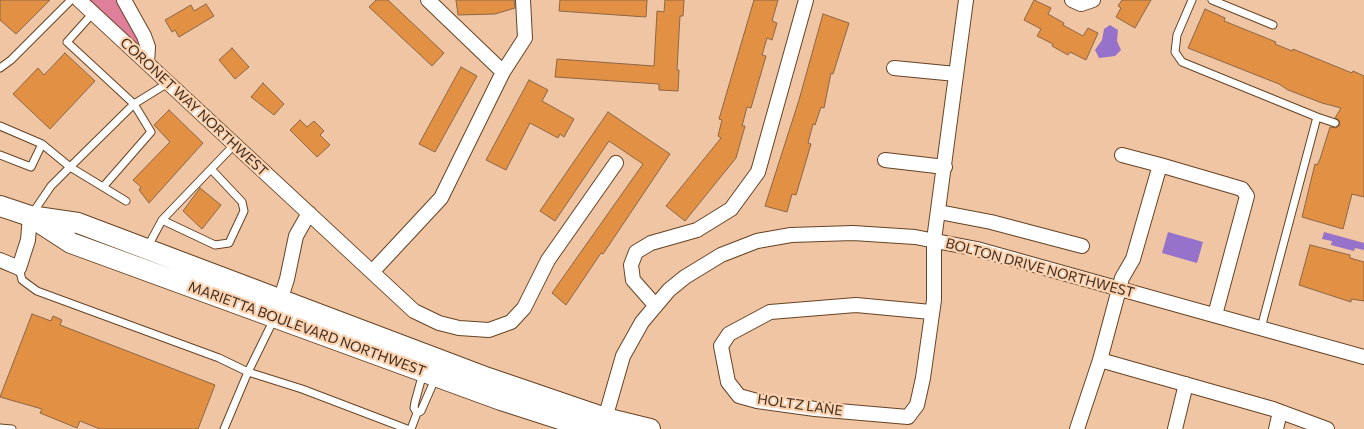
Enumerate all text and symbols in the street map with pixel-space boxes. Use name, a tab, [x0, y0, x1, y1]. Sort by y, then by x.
street label: CORONET WAY NORTHWEST	[117, 34, 271, 180]
street label: BOLTON DRIVE NORTHWEST	[944, 235, 1136, 301]
street label: MARIETTA BOULEVARD NORTHWEST	[186, 278, 428, 380]
street label: HOLTZ LANE	[756, 391, 844, 419]

